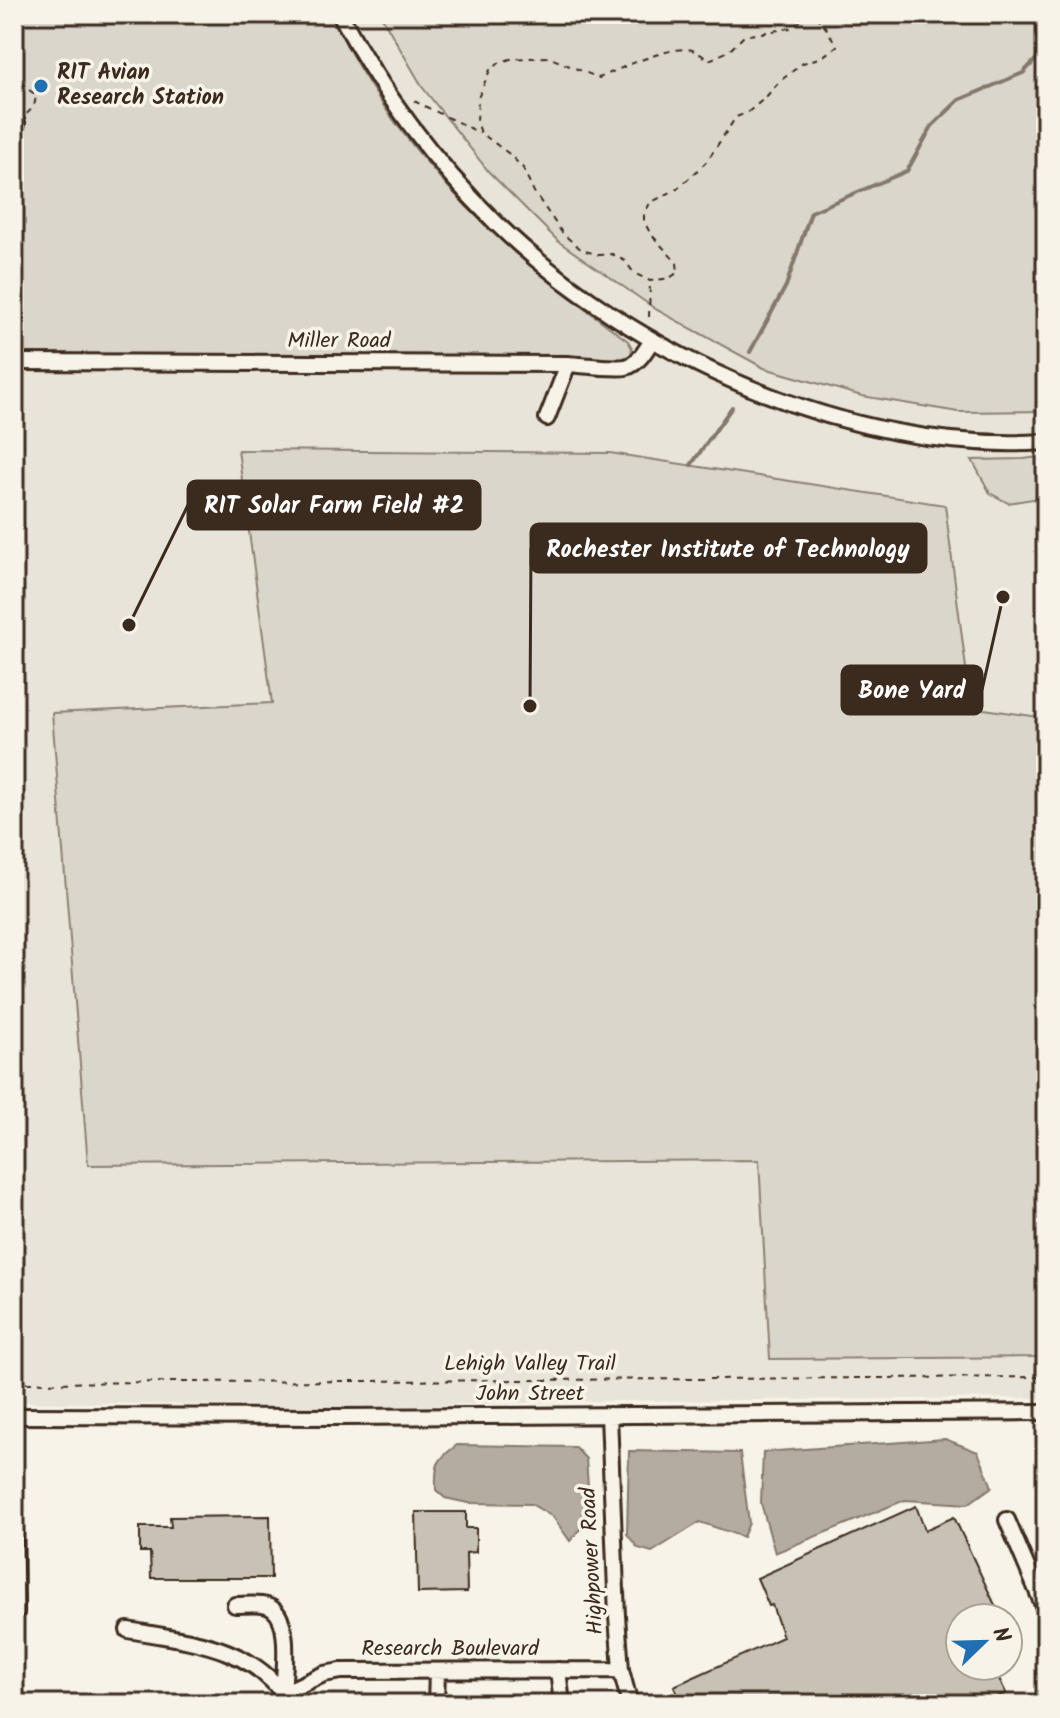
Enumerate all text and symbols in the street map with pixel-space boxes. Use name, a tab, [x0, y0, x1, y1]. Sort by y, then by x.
place label: RIT Avian Research Station	[57, 56, 224, 116]
marker: RIT Avian Research Station	[32, 77, 50, 95]
street label: Miller Road	[287, 324, 392, 359]
callout: RIT Solar Farm Field #2	[188, 481, 480, 529]
text: RIT Solar Farm Field #2	[204, 487, 464, 526]
callout: Rochester Institute of Technology	[531, 524, 926, 572]
text: Rochester Institute of Technology	[546, 531, 910, 570]
callout: Bone Yard	[842, 666, 982, 714]
text: Bone Yard	[858, 672, 967, 711]
street label: Lehigh Valley Trail	[444, 1347, 617, 1382]
street label: John Street	[476, 1377, 585, 1412]
street label: Highpower Road	[572, 1485, 614, 1636]
north arrow	[944, 1602, 1024, 1682]
text: N	[981, 1622, 1019, 1648]
street label: Research Boulevard	[361, 1632, 540, 1667]

